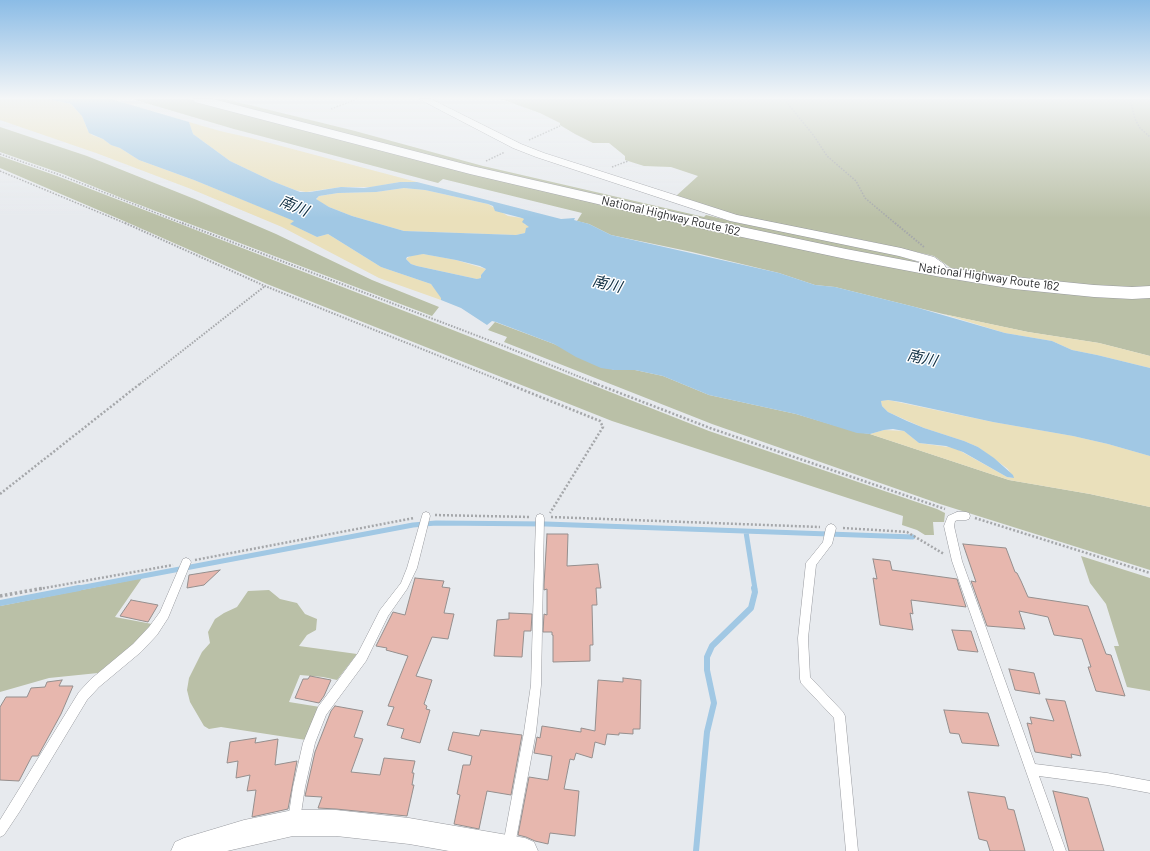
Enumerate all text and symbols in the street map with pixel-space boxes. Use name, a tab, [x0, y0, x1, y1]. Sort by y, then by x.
water label: 南川	[277, 192, 311, 220]
street label: National Highway Route 162	[600, 193, 742, 239]
street label: National Highway Route 162	[918, 260, 1060, 294]
water label: 南川	[590, 272, 624, 296]
water label: 南川	[905, 346, 939, 370]

